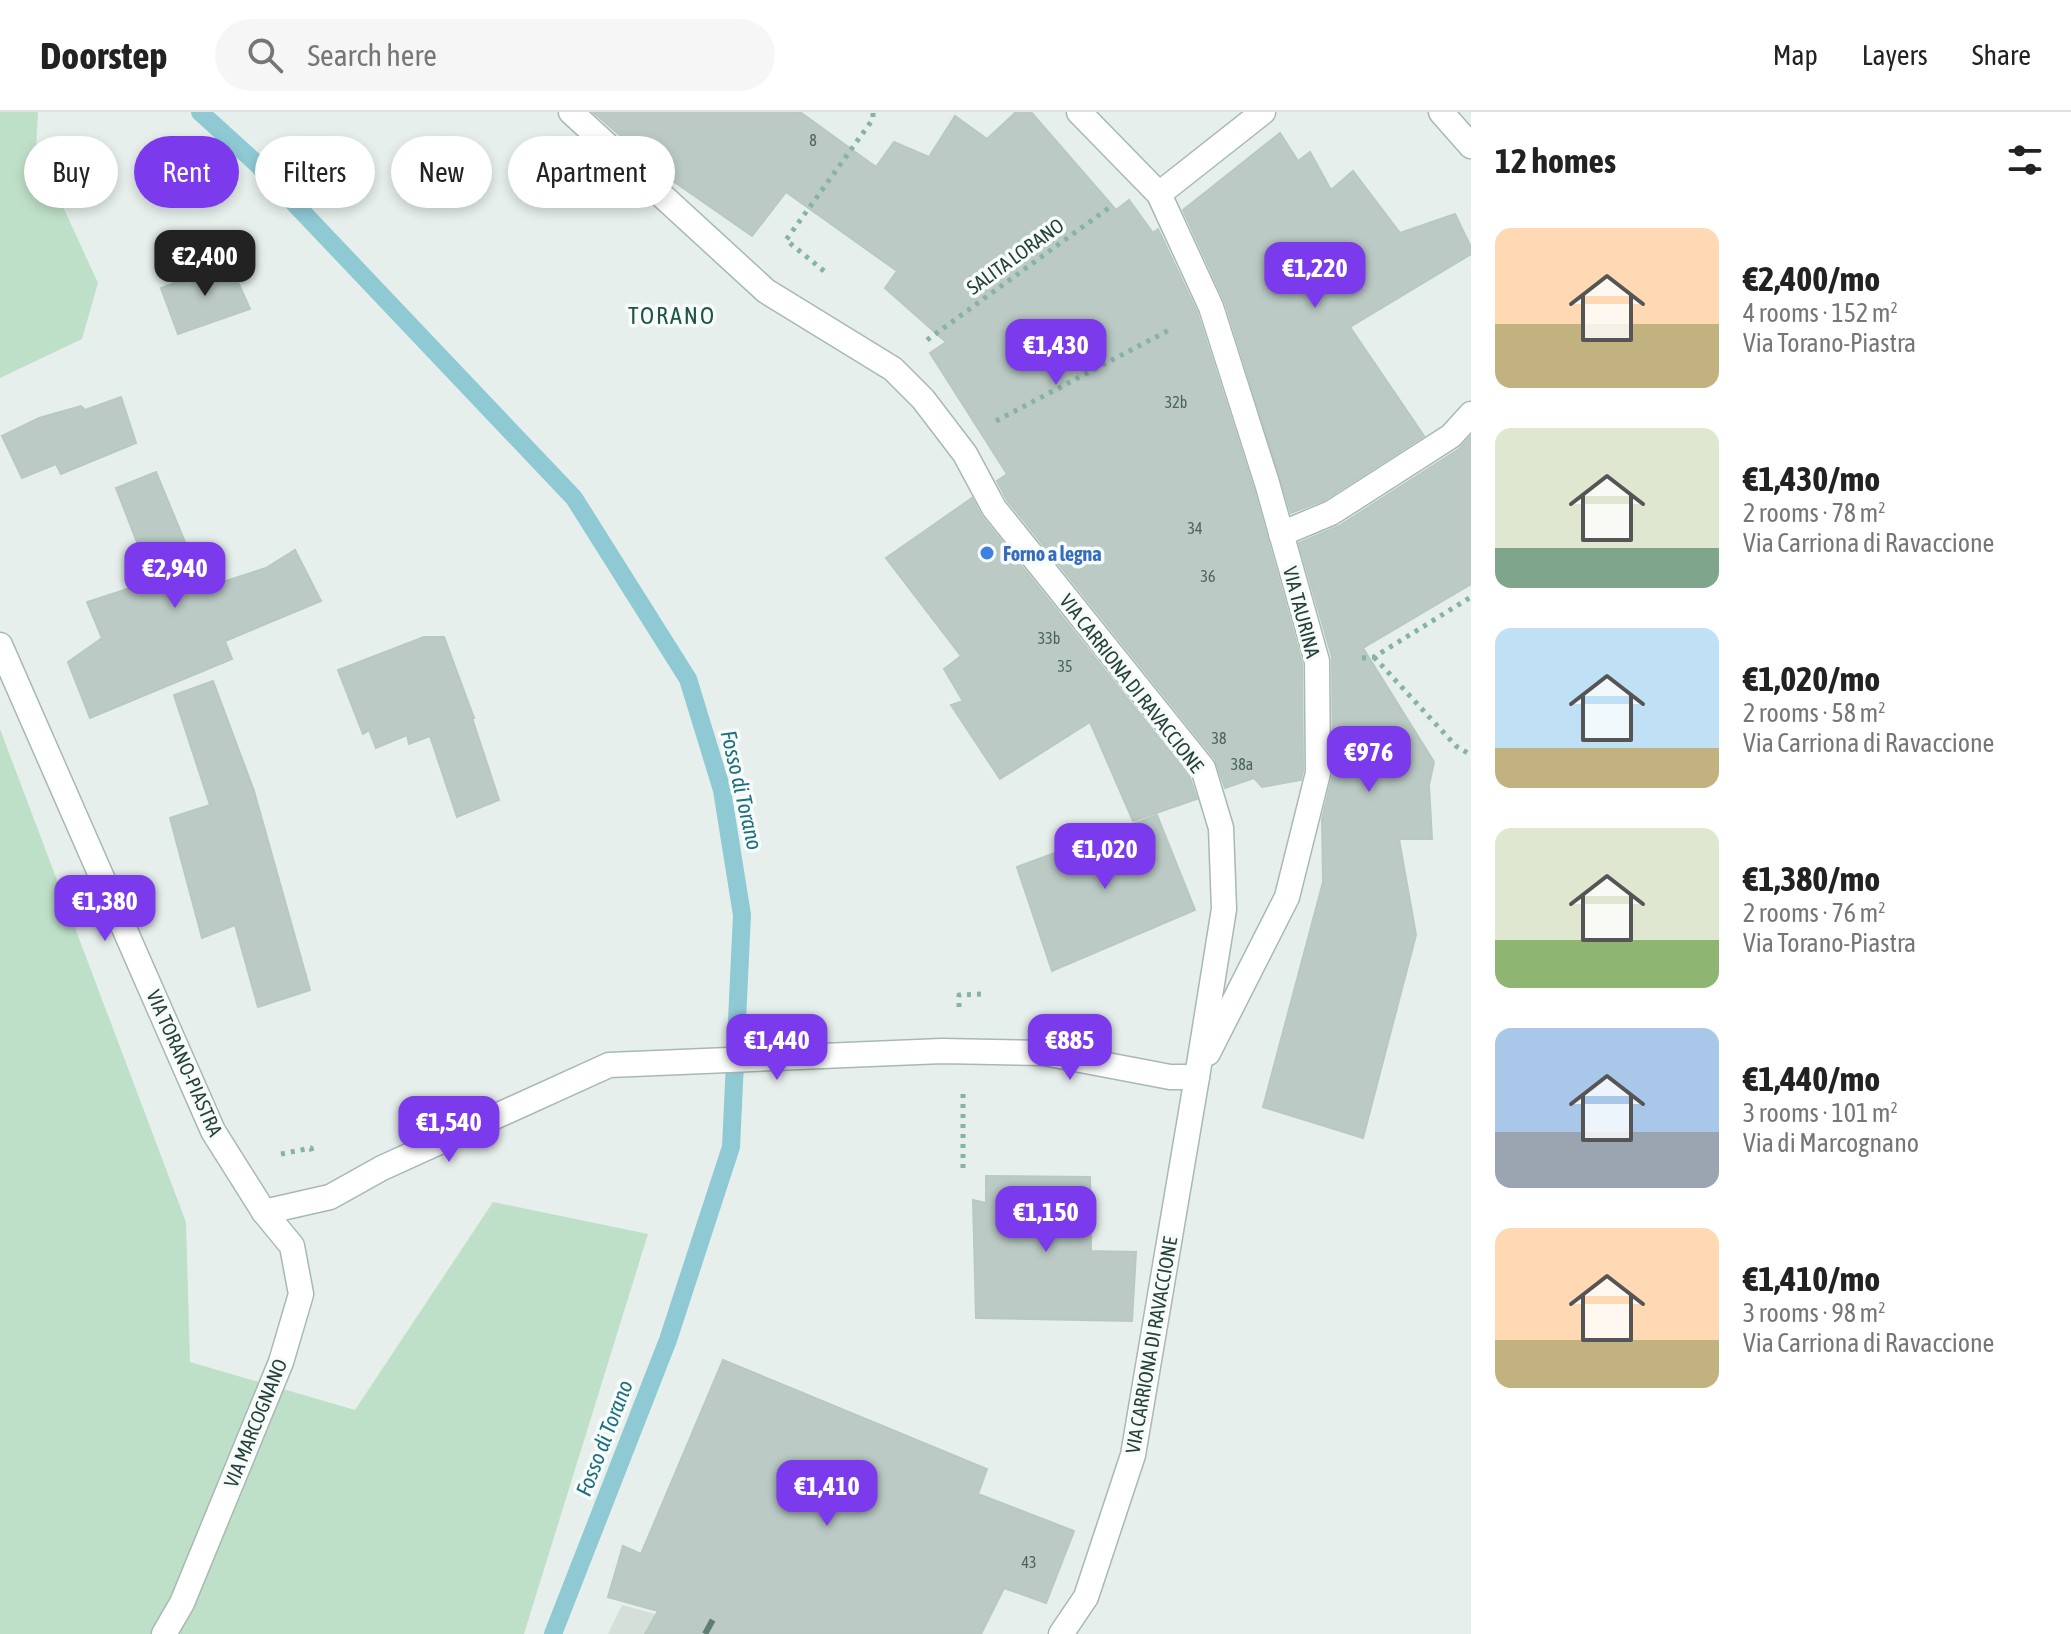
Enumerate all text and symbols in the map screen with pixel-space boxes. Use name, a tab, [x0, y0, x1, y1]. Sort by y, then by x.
search box	[215, 19, 775, 91]
icon: search	[243, 33, 287, 77]
text: Doorstep	[40, 34, 167, 77]
text: Search here	[307, 38, 437, 72]
text: Map	[1773, 39, 1818, 71]
text: Layers	[1862, 39, 1928, 71]
text: Share	[1972, 39, 2031, 71]
house number: 8	[809, 131, 817, 149]
chip: Buy	[24, 136, 118, 208]
chip: Rent	[134, 136, 239, 208]
chip: Filters	[255, 136, 375, 208]
chip: New	[391, 136, 492, 208]
chip: Apartment	[508, 136, 675, 208]
icon: filters	[2003, 138, 2047, 182]
text: 12 homes	[1495, 141, 1616, 180]
street label: SALITA LORANO	[962, 213, 1068, 299]
pin: €2,400	[140, 230, 270, 298]
text: €2,400	[172, 241, 238, 271]
pin: €1,220	[1250, 242, 1380, 310]
text: €1,220	[1282, 253, 1348, 283]
text: €2,400/mo	[1743, 259, 1880, 298]
icon: home	[1559, 260, 1655, 356]
text: 4 rooms · 152 m²	[1743, 298, 1898, 328]
district label: TORANO	[628, 302, 716, 329]
pin: €1,430	[991, 319, 1121, 387]
text: Via Torano-Piastra	[1743, 328, 1916, 358]
text: €1,430	[1023, 330, 1089, 360]
house number: 32b	[1165, 393, 1187, 411]
text: €1,430/mo	[1743, 459, 1880, 498]
icon: home	[1559, 460, 1655, 556]
text: 2 rooms · 78 m²	[1743, 498, 1885, 528]
house number: 34	[1187, 519, 1203, 537]
text: Via Carriona di Ravaccione	[1743, 528, 1994, 558]
pin: €2,940	[110, 542, 240, 610]
place label: Forno a legna	[1003, 542, 1102, 565]
marker: Forno a legna	[978, 544, 996, 562]
text: €2,940	[142, 553, 208, 583]
street label: VIA TAURINA	[1279, 564, 1325, 660]
house number: 36	[1200, 567, 1216, 585]
street label: VIA CARRIONA DI RAVACCIONE	[1055, 589, 1209, 777]
house number: 33b	[1038, 629, 1060, 647]
house number: 35	[1057, 657, 1073, 675]
text: €1,020/mo	[1743, 659, 1880, 698]
icon: home	[1559, 660, 1655, 756]
text: 2 rooms · 58 m²	[1743, 698, 1885, 728]
pin: €976	[1322, 726, 1416, 794]
water label: Fosso di Torano	[716, 728, 768, 852]
text: Via Carriona di Ravaccione	[1743, 728, 1994, 758]
house number: 38	[1211, 729, 1227, 747]
text: €976	[1345, 737, 1393, 767]
house number: 38a	[1231, 755, 1253, 773]
pin: €1,020	[1040, 823, 1170, 891]
text: €1,020	[1072, 834, 1138, 864]
text: €1,380/mo	[1743, 859, 1880, 898]
icon: home	[1559, 860, 1655, 956]
pin: €1,380	[40, 875, 170, 943]
text: €1,380	[72, 886, 138, 916]
text: 2 rooms · 76 m²	[1743, 898, 1885, 928]
text: Via Torano-Piastra	[1743, 928, 1916, 958]
street label: VIA TORANO-PIASTRA	[142, 986, 228, 1140]
pin: €1,440	[712, 1014, 842, 1082]
pin: €885	[1023, 1014, 1117, 1082]
text: €1,440	[744, 1025, 810, 1055]
text: €885	[1046, 1025, 1094, 1055]
text: €1,440/mo	[1743, 1059, 1880, 1098]
icon: home	[1559, 1060, 1655, 1156]
pin: €1,540	[384, 1096, 514, 1164]
text: 3 rooms · 101 m²	[1743, 1098, 1898, 1128]
text: €1,540	[416, 1107, 482, 1137]
text: Via di Marcognano	[1743, 1128, 1919, 1158]
pin: €1,150	[981, 1186, 1111, 1254]
text: €1,150	[1013, 1197, 1079, 1227]
street label: VIA CARRIONA DI RAVACCIONE	[1121, 1234, 1181, 1455]
text: €1,410/mo	[1743, 1259, 1880, 1298]
icon: home	[1559, 1260, 1655, 1356]
text: 3 rooms · 98 m²	[1743, 1298, 1885, 1328]
text: Via Carriona di Ravaccione	[1743, 1328, 1994, 1358]
street label: VIA MARCOGNANO	[219, 1355, 291, 1491]
water label: Fosso di Torano	[570, 1376, 638, 1500]
pin: €1,410	[762, 1460, 892, 1528]
text: €1,410	[794, 1471, 860, 1501]
house number: 43	[1021, 1553, 1037, 1571]

